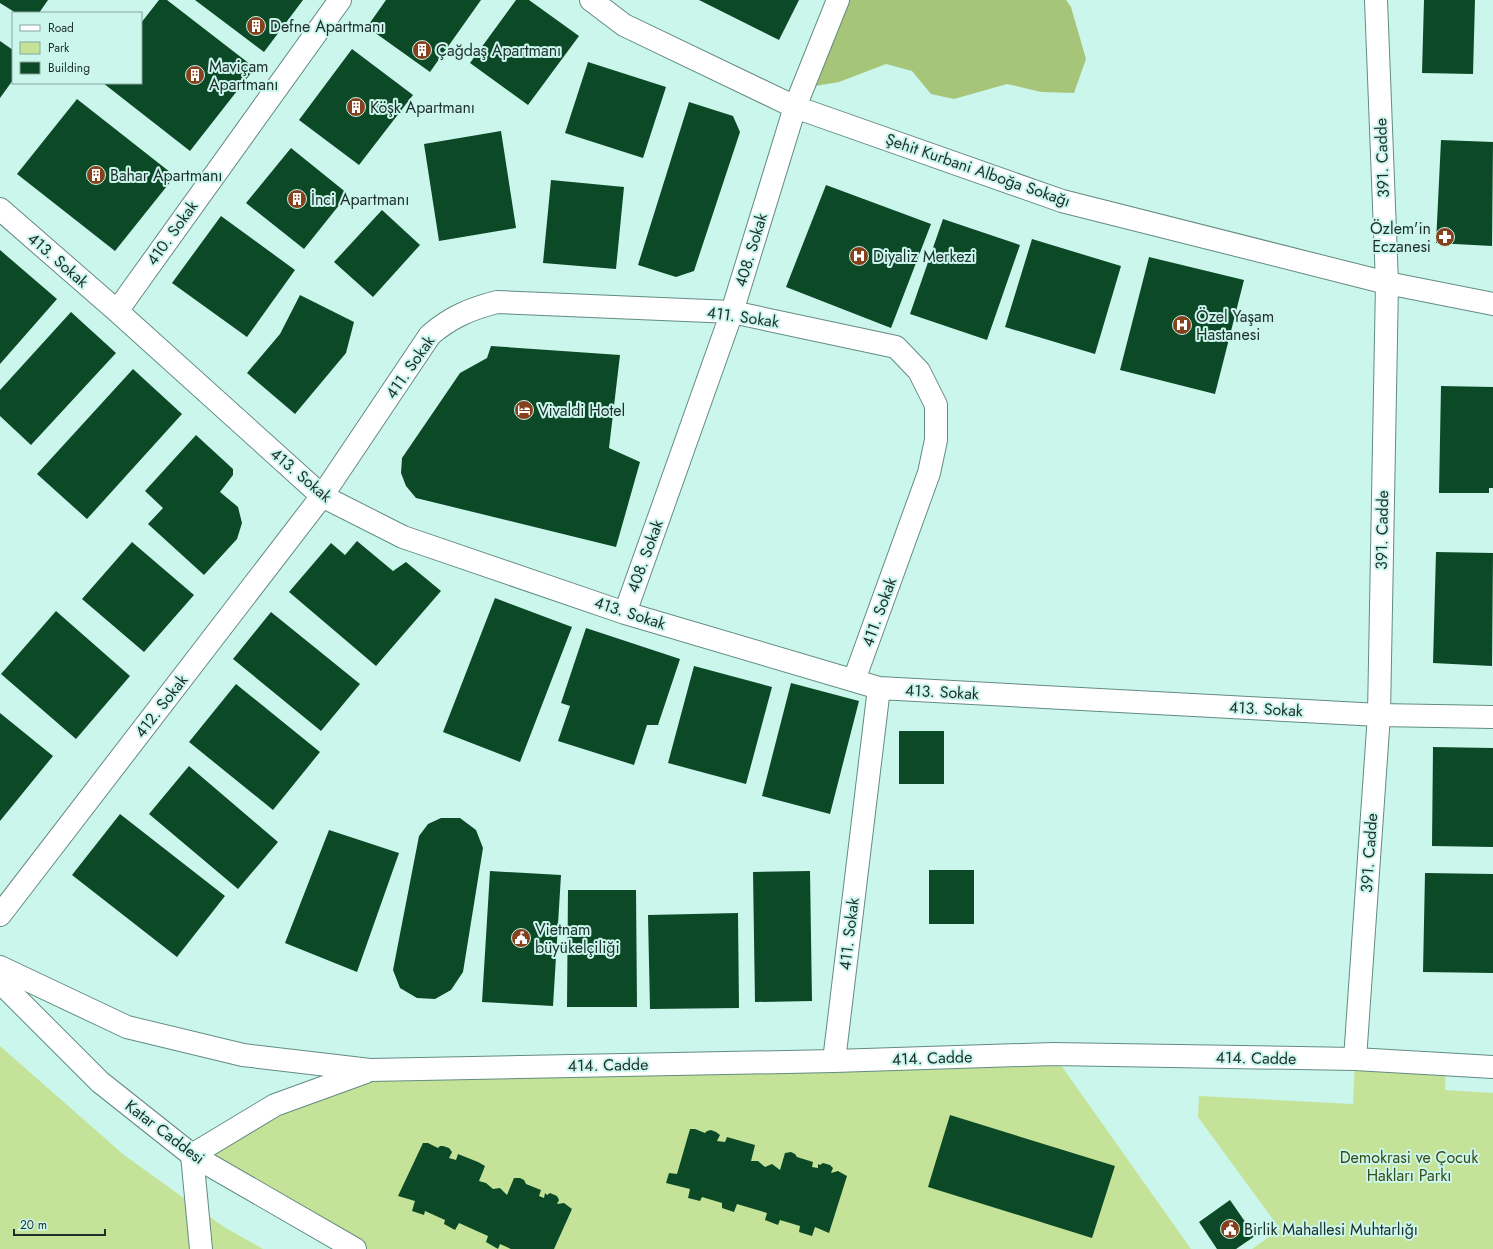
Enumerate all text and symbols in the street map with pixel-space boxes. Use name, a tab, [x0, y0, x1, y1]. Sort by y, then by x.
legend	[12, 12, 142, 84]
building icon: Defne Apartmanı	[245, 15, 267, 37]
place label: Defne Apartmanı	[270, 15, 385, 38]
text: Road	[48, 19, 74, 37]
text: Park	[48, 39, 70, 57]
building icon: Çağdaş Apartmanı	[411, 39, 433, 61]
place label: Çağdaş Apartmanı	[436, 39, 561, 62]
place label: Maviçam Apartmanı	[209, 55, 278, 96]
text: Building	[48, 59, 90, 77]
building icon: Maviçam Apartmanı	[184, 64, 206, 86]
building icon: Köşk Apartmanı	[345, 96, 367, 118]
place label: Köşk Apartmanı	[370, 96, 475, 119]
street label: 391. Cadde	[1369, 118, 1395, 198]
street label: Şehit Kurbani Alboğa Sokağı	[883, 128, 1073, 212]
building icon: Bahar Apartmanı	[85, 164, 107, 186]
place label: Bahar Apartmanı	[110, 164, 222, 187]
building icon: İnci Apartmanı	[286, 188, 308, 210]
place label: İnci Apartmanı	[311, 188, 409, 211]
street label: 410. Sokak	[141, 195, 204, 270]
street label: 408. Sokak	[729, 209, 773, 290]
place label: Özlem'in Eczanesi	[1370, 217, 1431, 258]
pharmacy icon: Özlem'in Eczanesi	[1434, 226, 1456, 248]
street label: 413. Sokak	[23, 227, 94, 294]
hospital icon: Diyaliz Merkezi	[848, 245, 870, 267]
place label: Diyaliz Merkezi	[873, 245, 976, 268]
street label: 411. Sokak	[705, 301, 782, 334]
place label: Özel Yaşam Hastanesi	[1196, 305, 1274, 346]
hospital icon: Özel Yaşam Hastanesi	[1171, 314, 1193, 336]
street label: 411. Sokak	[380, 330, 441, 403]
hotel icon: Vivaldi Hotel	[513, 399, 535, 421]
place label: Vivaldi Hotel	[538, 399, 625, 422]
street label: 413. Sokak	[265, 442, 337, 508]
street label: 391. Cadde	[1370, 490, 1394, 570]
street label: 408. Sokak	[621, 515, 669, 596]
street label: 411. Sokak	[856, 573, 903, 650]
street label: 413. Sokak	[591, 591, 670, 636]
street label: 412. Sokak	[129, 669, 194, 742]
street label: 413. Sokak	[904, 679, 980, 705]
street label: 413. Sokak	[1228, 696, 1304, 722]
street label: 391. Cadde	[1355, 812, 1383, 894]
street label: 411. Sokak	[833, 896, 865, 971]
place label: Vietnam büyükelçiliği	[535, 918, 620, 959]
public building icon: Vietnam büyükelçiliği	[510, 927, 532, 949]
street label: 414. Cadde	[891, 1045, 973, 1071]
street label: 414. Cadde	[1216, 1046, 1296, 1070]
street label: 414. Cadde	[568, 1053, 648, 1077]
street label: Katar Caddesi	[120, 1094, 210, 1170]
park label: Demokrasi ve Çocuk Hakları Parkı	[1340, 1146, 1479, 1187]
scale bar	[14, 1211, 105, 1237]
text: 20 m	[20, 1216, 47, 1234]
public building icon: Birlik Mahallesi Muhtarlığı	[1219, 1218, 1241, 1240]
place label: Birlik Mahallesi Muhtarlığı	[1244, 1218, 1418, 1241]

